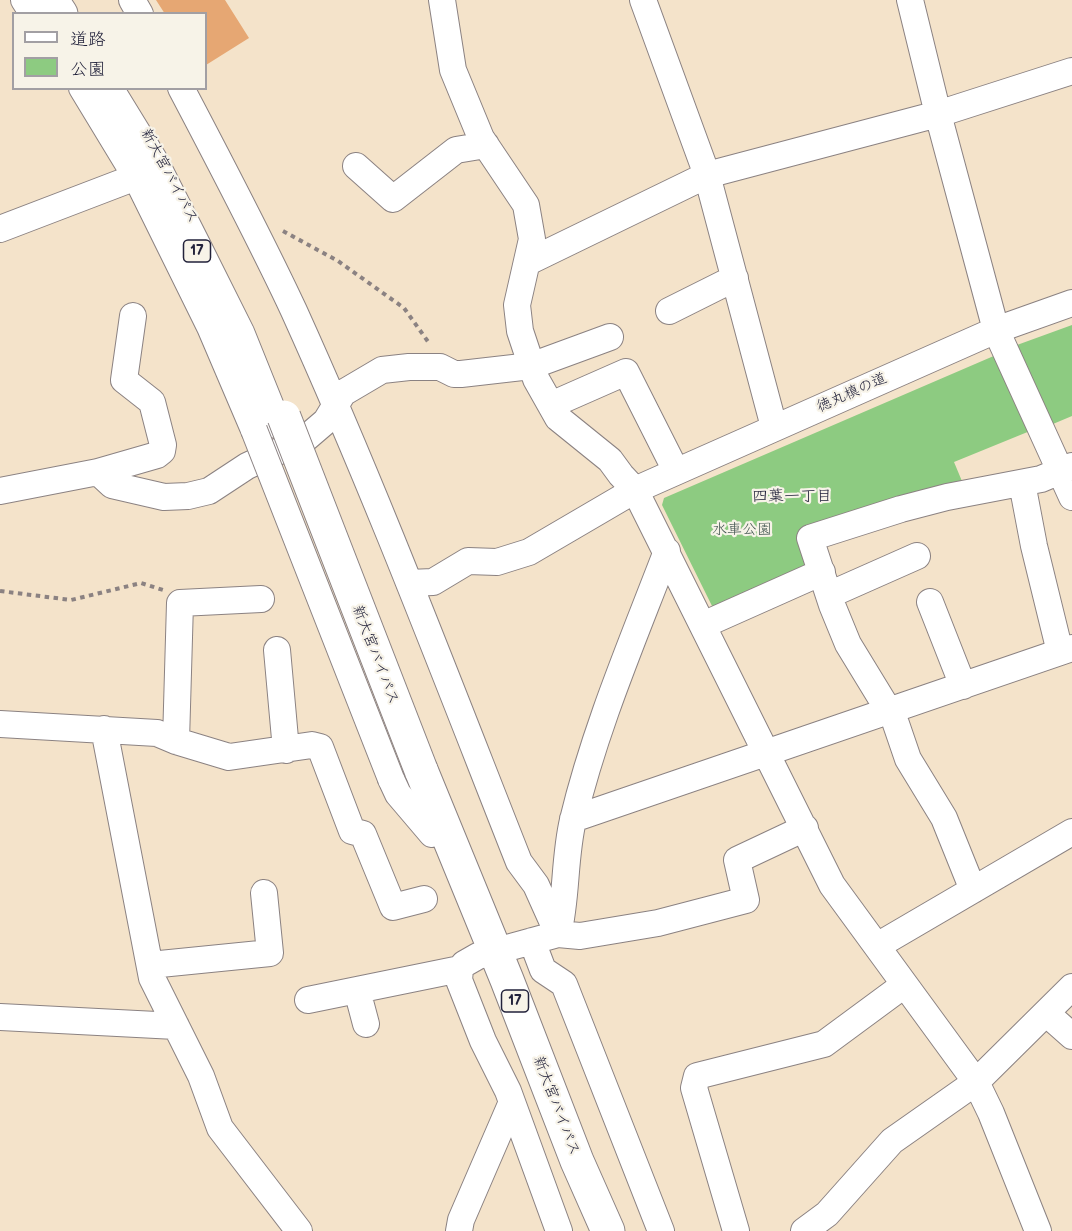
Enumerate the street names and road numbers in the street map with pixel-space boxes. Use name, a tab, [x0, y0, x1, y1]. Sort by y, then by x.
street label: 新大宮バイパス	[136, 125, 202, 227]
road number: 17	[184, 240, 210, 262]
street label: 徳丸槙の道	[814, 370, 890, 416]
street label: 新大宮バイパス	[348, 603, 402, 707]
road number: 17	[502, 990, 528, 1012]
street label: 新大宮バイパス	[529, 1054, 583, 1158]

